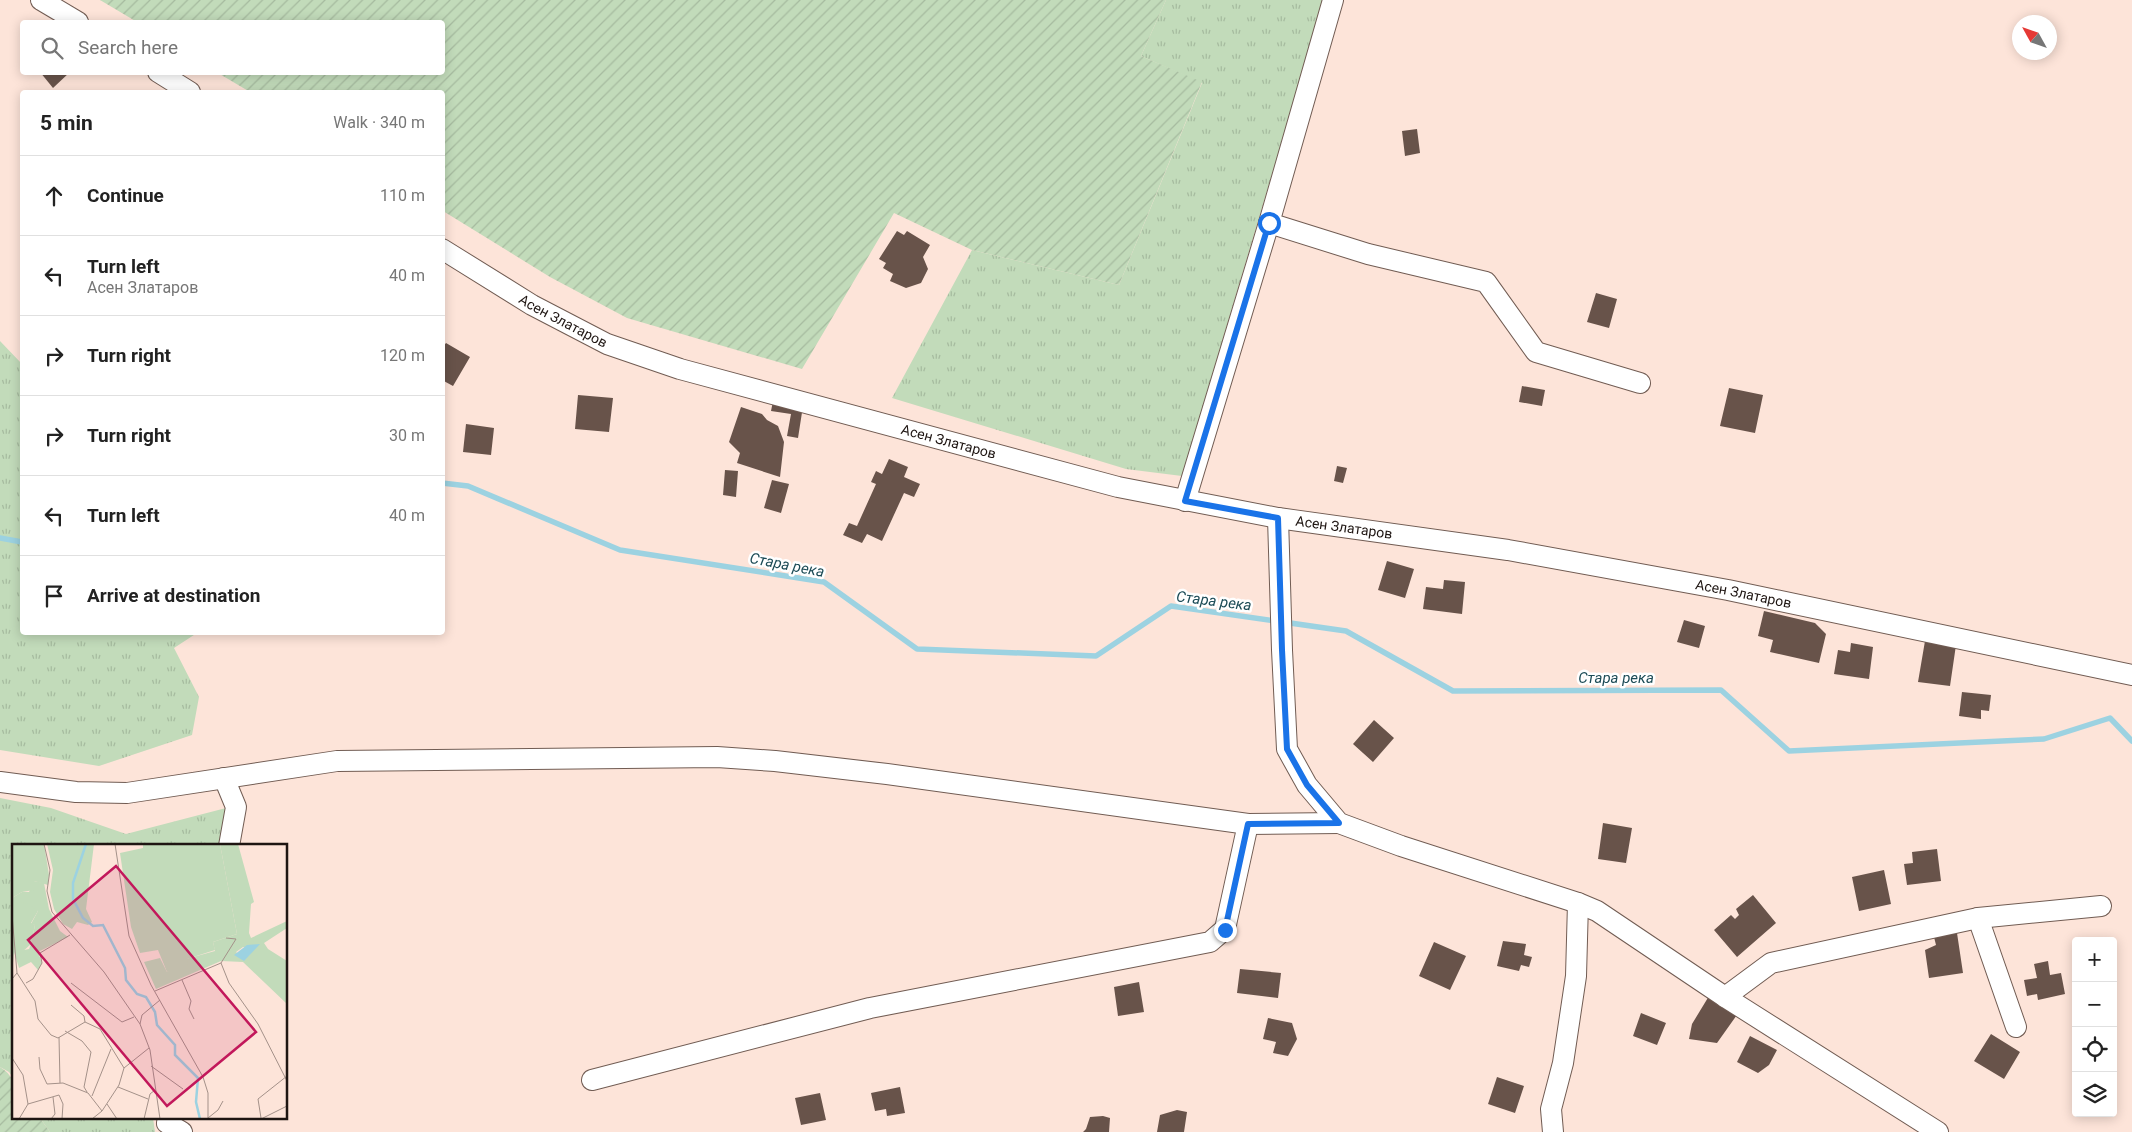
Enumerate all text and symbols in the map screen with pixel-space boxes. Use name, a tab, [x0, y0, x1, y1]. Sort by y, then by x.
north arrow	[2012, 15, 2057, 60]
search box	[20, 20, 445, 75]
icon: search	[38, 34, 66, 62]
text: Search here	[78, 36, 178, 59]
text: 5 min	[40, 111, 93, 135]
text: Walk · 340 m	[333, 113, 425, 132]
icon: ahead	[40, 182, 68, 210]
text: Continue	[87, 184, 164, 207]
text: 110 m	[380, 186, 425, 205]
route start	[1258, 212, 1281, 235]
text: Turn left	[87, 255, 160, 278]
icon: left	[40, 262, 68, 290]
text: 40 m	[389, 266, 425, 285]
text: Асен Златаров	[87, 278, 198, 297]
street label: Асен Златаров	[516, 291, 610, 351]
icon: right	[40, 342, 68, 370]
text: Turn right	[87, 344, 171, 367]
text: 120 m	[380, 346, 425, 365]
street label: Асен Златаров	[900, 421, 998, 462]
icon: right	[40, 422, 68, 450]
text: Turn right	[87, 424, 171, 447]
text: 30 m	[389, 426, 425, 445]
icon: left	[40, 502, 68, 530]
text: Turn left	[87, 504, 160, 527]
text: 40 m	[389, 506, 425, 525]
street label: Асен Златаров	[1295, 513, 1393, 542]
water label: Стара река	[748, 549, 826, 581]
street label: Асен Златаров	[1694, 576, 1793, 611]
icon: arrive	[40, 582, 68, 610]
text: Arrive at destination	[87, 584, 260, 607]
water label: Стара река	[1175, 587, 1253, 615]
water label: Стара река	[1578, 669, 1654, 687]
inset map	[12, 844, 288, 1120]
route end	[1214, 919, 1237, 942]
map controls	[2072, 937, 2117, 1117]
button: +	[2072, 937, 2117, 982]
button: −	[2072, 982, 2117, 1027]
button: locate	[2072, 1027, 2117, 1072]
button: layers	[2072, 1072, 2117, 1117]

